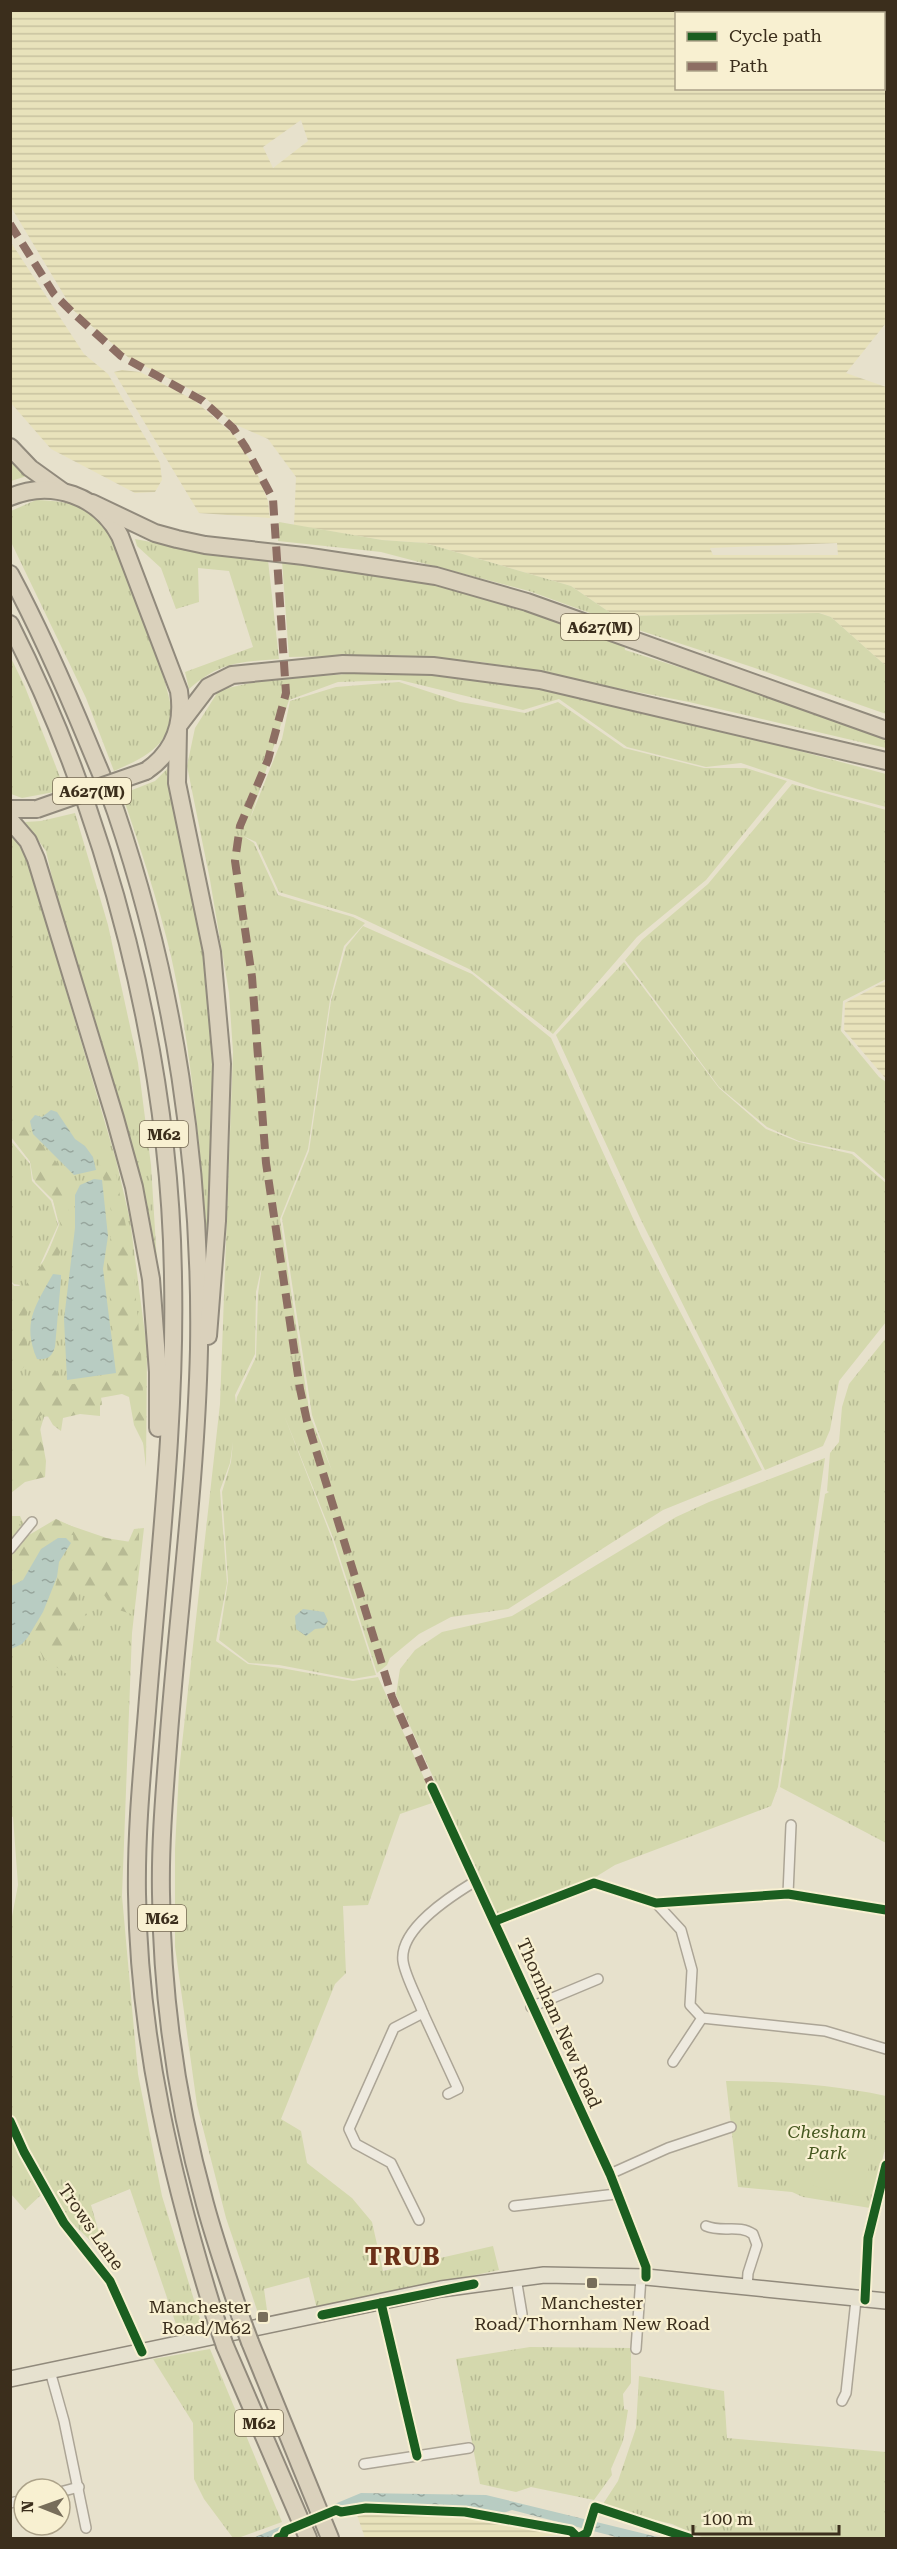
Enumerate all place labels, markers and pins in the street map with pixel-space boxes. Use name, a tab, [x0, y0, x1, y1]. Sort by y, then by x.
marker: Manchester Road/Thornham New Road	[585, 2276, 599, 2290]
place label: Manchester Road/Thornham New Road	[474, 2292, 710, 2334]
place label: Manchester Road/M62	[149, 2296, 251, 2338]
marker: Manchester Road/M62	[256, 2310, 270, 2324]

